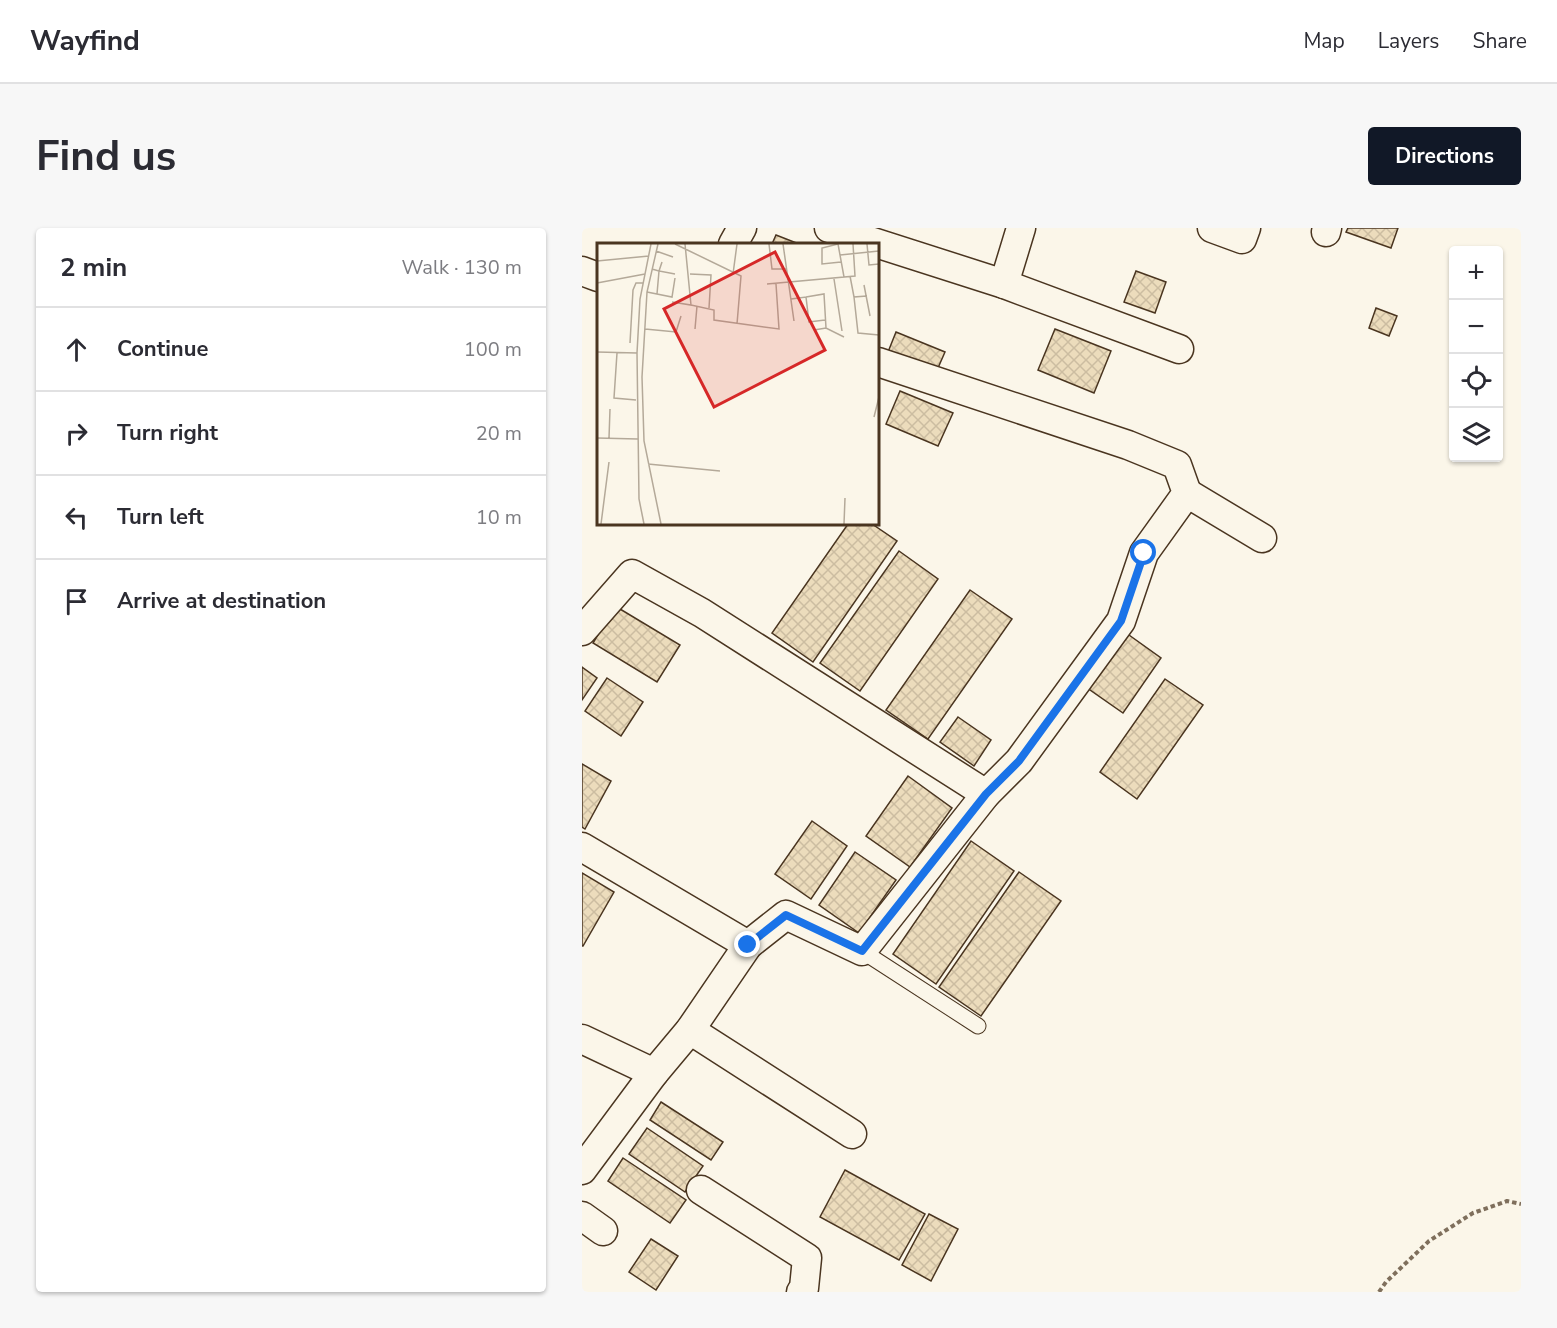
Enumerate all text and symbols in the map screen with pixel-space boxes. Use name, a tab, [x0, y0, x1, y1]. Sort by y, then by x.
text: Wayfind	[30, 22, 140, 60]
text: Map	[1303, 27, 1345, 55]
text: Layers	[1378, 27, 1439, 55]
text: Share	[1472, 27, 1527, 55]
button: Directions	[1368, 127, 1521, 185]
text: Find us	[36, 128, 176, 185]
inset map	[597, 243, 879, 525]
map controls	[1449, 246, 1503, 462]
button: +	[1449, 246, 1503, 300]
text: 2 min	[60, 250, 127, 285]
text: Walk · 130 m	[402, 254, 522, 281]
button: −	[1449, 300, 1503, 354]
icon: ahead	[60, 333, 93, 366]
text: Continue	[117, 334, 208, 364]
text: 100 m	[464, 336, 522, 363]
button: locate	[1449, 354, 1503, 408]
button: layers	[1449, 408, 1503, 462]
icon: right	[60, 417, 93, 450]
text: Turn right	[117, 418, 218, 448]
text: 20 m	[476, 420, 522, 447]
icon: left	[60, 501, 93, 534]
text: Turn left	[117, 502, 204, 532]
text: 10 m	[476, 504, 522, 531]
route start	[1130, 539, 1156, 565]
icon: arrive	[60, 585, 93, 618]
text: Arrive at destination	[117, 586, 326, 616]
route end	[734, 931, 760, 957]

